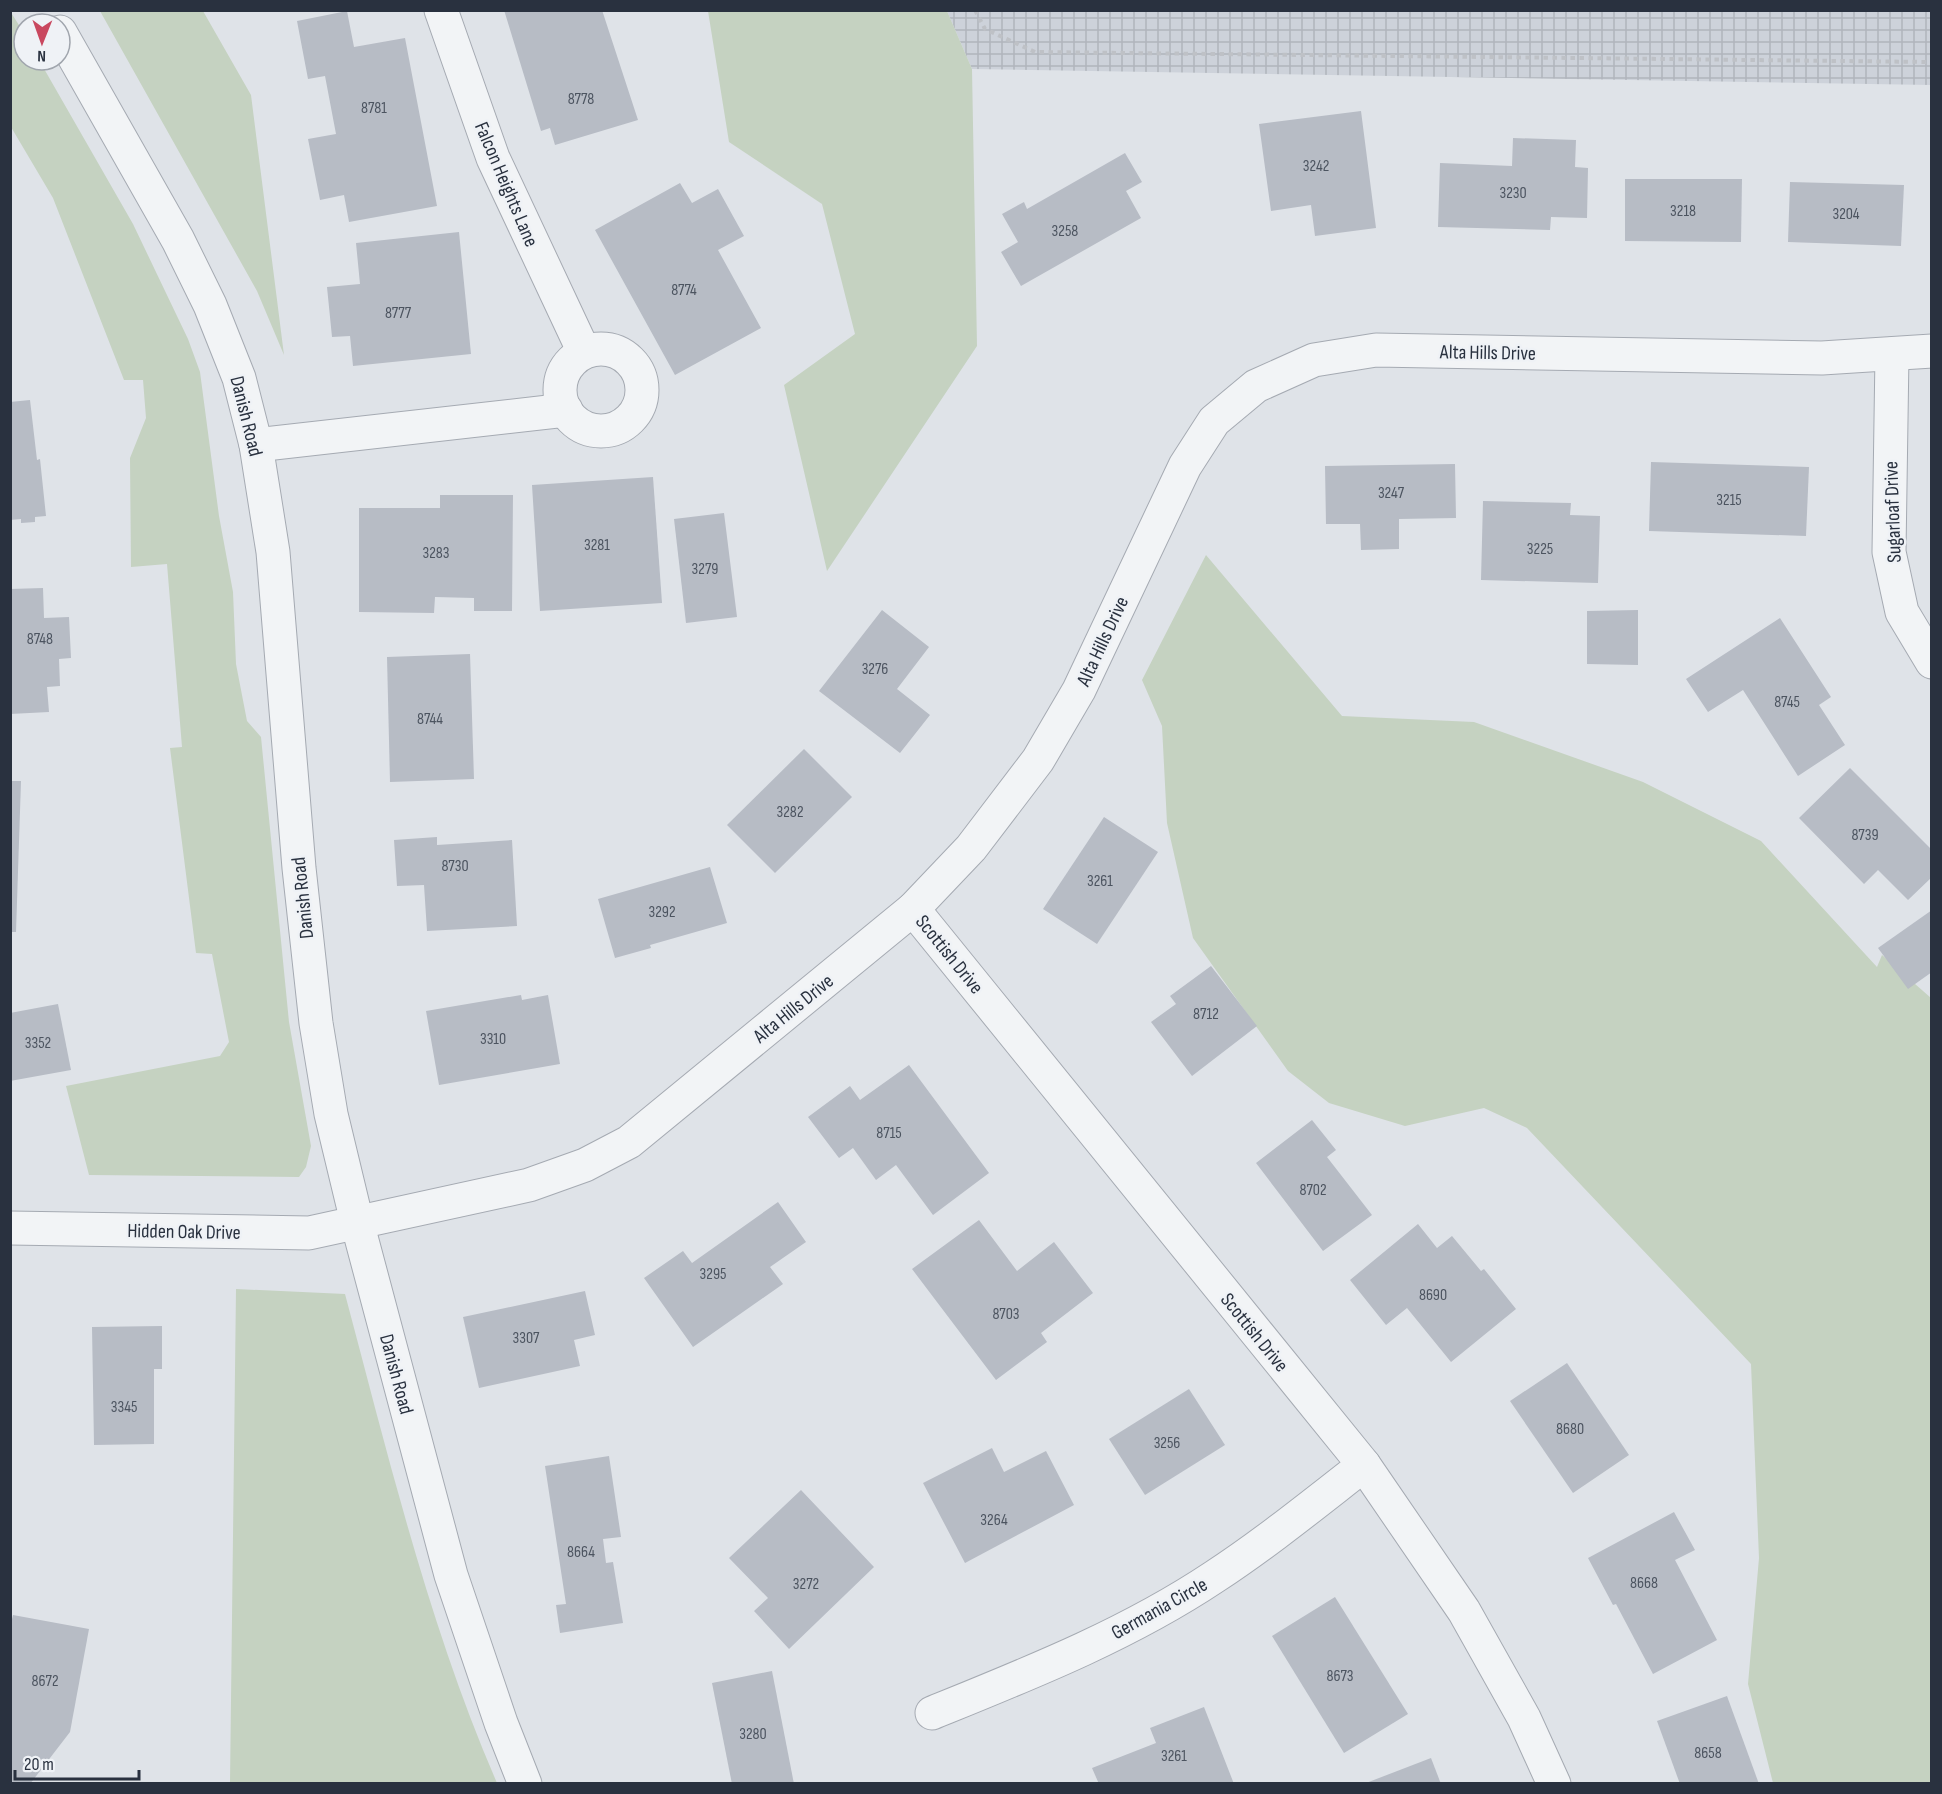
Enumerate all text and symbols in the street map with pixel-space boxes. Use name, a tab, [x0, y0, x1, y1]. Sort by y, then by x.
north arrow	[12, 12, 72, 72]
text: N	[37, 46, 46, 65]
house number: 8778	[568, 90, 594, 109]
house number: 8781	[361, 99, 387, 118]
street label: Falcon Heights Lane	[469, 118, 543, 250]
house number: 3242	[1303, 157, 1329, 176]
house number: 3230	[1499, 184, 1527, 203]
house number: 3218	[1670, 202, 1696, 221]
house number: 3204	[1832, 205, 1860, 224]
house number: 3258	[1052, 222, 1078, 241]
house number: 8774	[671, 281, 697, 300]
house number: 8777	[385, 304, 412, 323]
street label: Alta Hills Drive	[1439, 340, 1536, 366]
street label: Danish Road	[224, 374, 268, 459]
street label: Sugarloaf Drive	[1879, 461, 1907, 563]
house number: 3247	[1378, 484, 1405, 503]
house number: 3215	[1716, 491, 1742, 510]
house number: 3281	[584, 536, 610, 555]
house number: 3225	[1527, 540, 1553, 559]
house number: 3283	[422, 544, 450, 563]
house number: 3279	[692, 560, 718, 579]
street label: Alta Hills Drive	[1071, 593, 1134, 691]
house number: 8748	[27, 630, 53, 649]
house number: 3276	[862, 660, 888, 679]
house number: 8745	[1774, 693, 1800, 712]
house number: 8744	[417, 710, 443, 729]
house number: 3282	[776, 803, 804, 822]
house number: 8739	[1851, 826, 1879, 845]
street label: Danish Road	[287, 856, 319, 940]
house number: 8730	[441, 857, 469, 876]
house number: 3261	[1087, 872, 1113, 891]
house number: 3292	[648, 903, 676, 922]
street label: Scottish Drive	[910, 910, 988, 999]
street label: Alta Hills Drive	[748, 969, 838, 1049]
house number: 8712	[1193, 1005, 1219, 1024]
house number: 3310	[480, 1030, 506, 1049]
house number: 3352	[25, 1034, 51, 1053]
house number: 8715	[876, 1124, 902, 1143]
house number: 8702	[1299, 1181, 1327, 1200]
street label: Hidden Oak Drive	[127, 1219, 241, 1245]
house number: 3295	[700, 1265, 726, 1284]
house number: 8690	[1419, 1286, 1447, 1305]
street label: Scottish Drive	[1215, 1288, 1293, 1377]
house number: 8703	[992, 1305, 1020, 1324]
house number: 3307	[513, 1329, 540, 1348]
street label: Danish Road	[374, 1332, 418, 1417]
house number: 3345	[111, 1398, 137, 1417]
house number: 8680	[1556, 1420, 1584, 1439]
house number: 3256	[1154, 1434, 1180, 1453]
house number: 3264	[980, 1511, 1008, 1530]
house number: 8664	[567, 1543, 595, 1562]
street label: Germania Circle	[1107, 1573, 1212, 1645]
house number: 8668	[1630, 1574, 1658, 1593]
house number: 3272	[793, 1575, 819, 1594]
house number: 8673	[1326, 1667, 1354, 1686]
house number: 8672	[32, 1672, 59, 1691]
house number: 3280	[739, 1725, 767, 1744]
scale bar	[15, 1743, 140, 1781]
house number: 8658	[1694, 1744, 1722, 1763]
house number: 3261	[1161, 1747, 1187, 1766]
text: 20 m	[24, 1754, 54, 1775]

